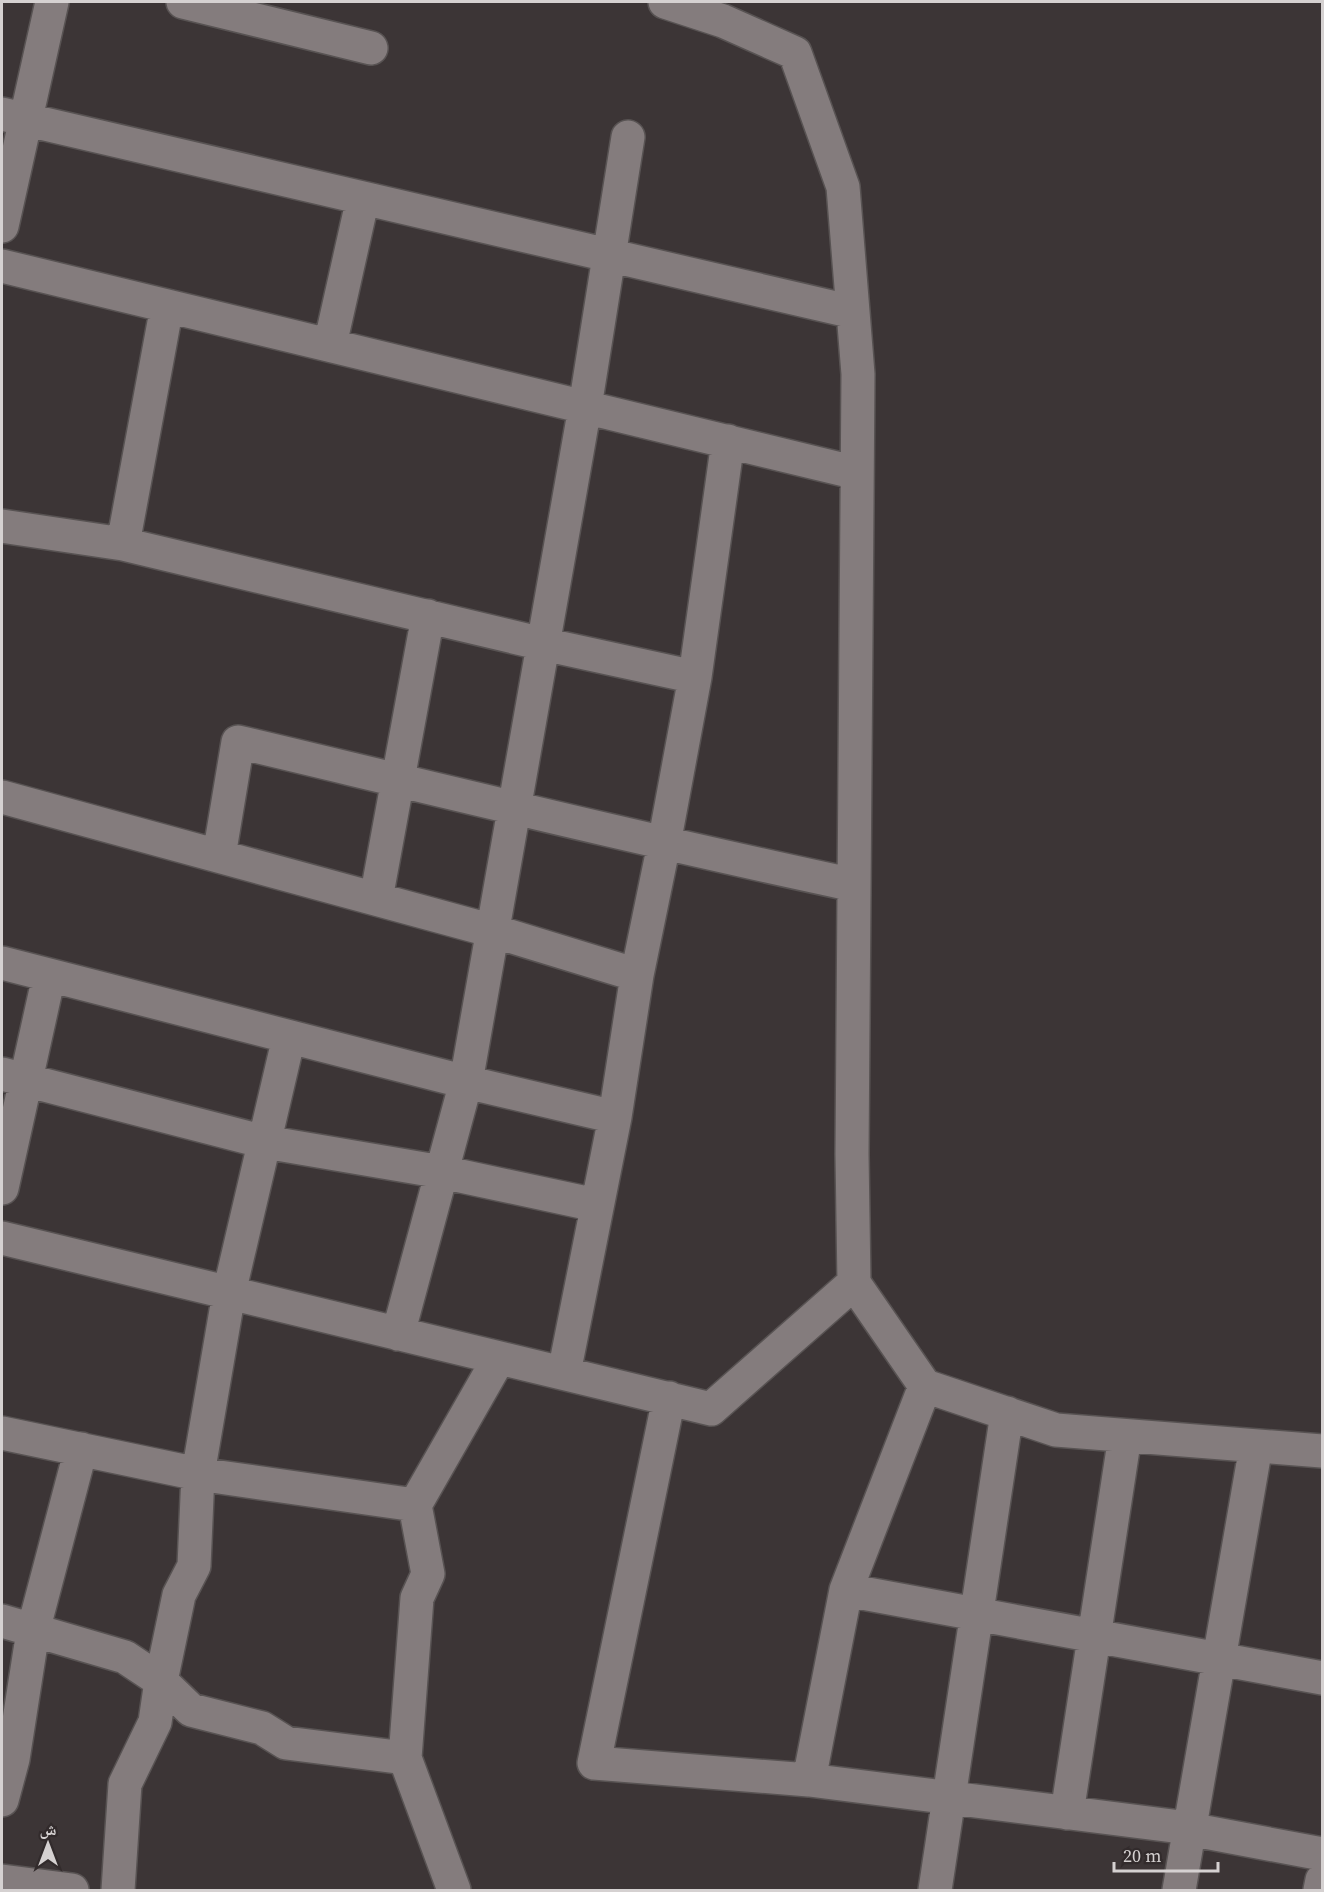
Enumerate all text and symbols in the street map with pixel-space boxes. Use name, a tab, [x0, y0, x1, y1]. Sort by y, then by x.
north arrow	[18, 1814, 78, 1874]
text: ش	[40, 1818, 57, 1840]
scale bar	[1114, 1835, 1218, 1873]
text: 20 m	[1123, 1843, 1161, 1868]

